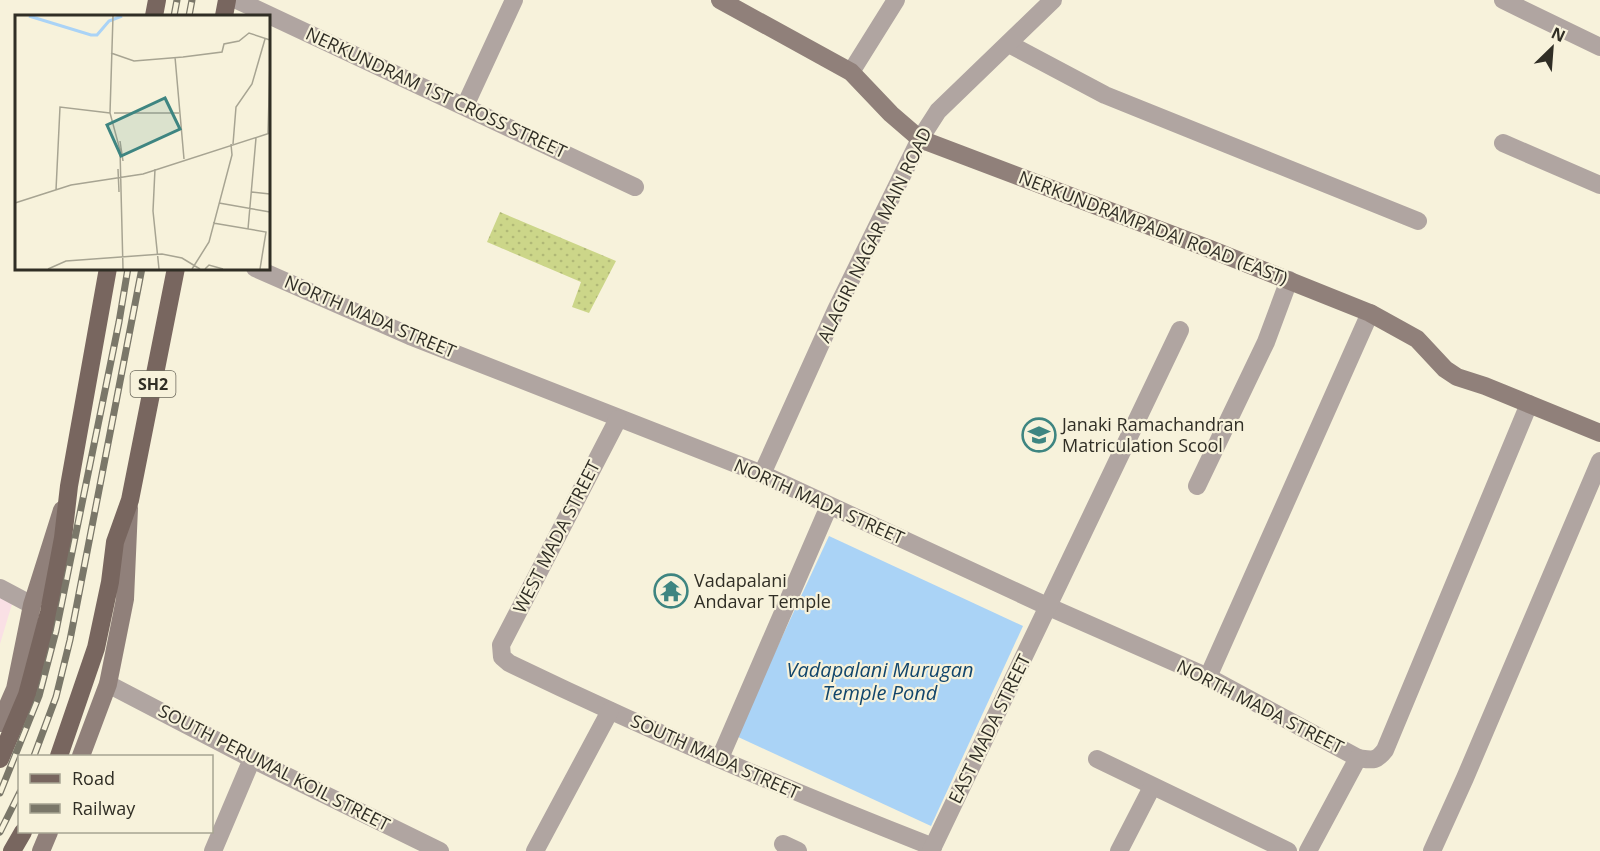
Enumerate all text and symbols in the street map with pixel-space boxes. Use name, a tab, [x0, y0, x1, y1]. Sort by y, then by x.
inset map	[15, 15, 270, 270]
north arrow	[1522, 18, 1582, 78]
street label: NERKUNDRAM 1ST CROSS STREET	[302, 21, 571, 163]
text: N	[1548, 22, 1569, 47]
street label: ALAGIRI NAGAR MAIN ROAD	[811, 123, 937, 346]
street label: NERKUNDRAMPADAI ROAD (EAST)	[1015, 165, 1291, 290]
street label: NORTH MADA STREET	[281, 269, 460, 363]
road number: SH2	[130, 371, 176, 397]
place label: Janaki Ramachandran Matriculation Scool	[1060, 412, 1244, 457]
school or university icon: Janaki Ramachandran Matriculation Scool	[1021, 417, 1057, 453]
street label: NORTH MADA STREET	[730, 453, 908, 550]
street label: WEST MADA STREET	[507, 456, 605, 617]
place label: Vadapalani Andavar Temple	[694, 568, 831, 613]
temple icon: Vadapalani Andavar Temple	[653, 573, 689, 609]
street label: EAST MADA STREET	[943, 650, 1036, 807]
street label: NORTH MADA STREET	[1173, 654, 1348, 759]
water label: Vadapalani Murugan Temple Pond	[786, 656, 974, 706]
street label: SOUTH PERUMAL KOIL STREET	[155, 698, 394, 836]
street label: SOUTH MADA STREET	[627, 708, 804, 804]
legend	[18, 755, 213, 833]
text: Road	[72, 766, 115, 790]
text: Railway	[72, 796, 136, 820]

